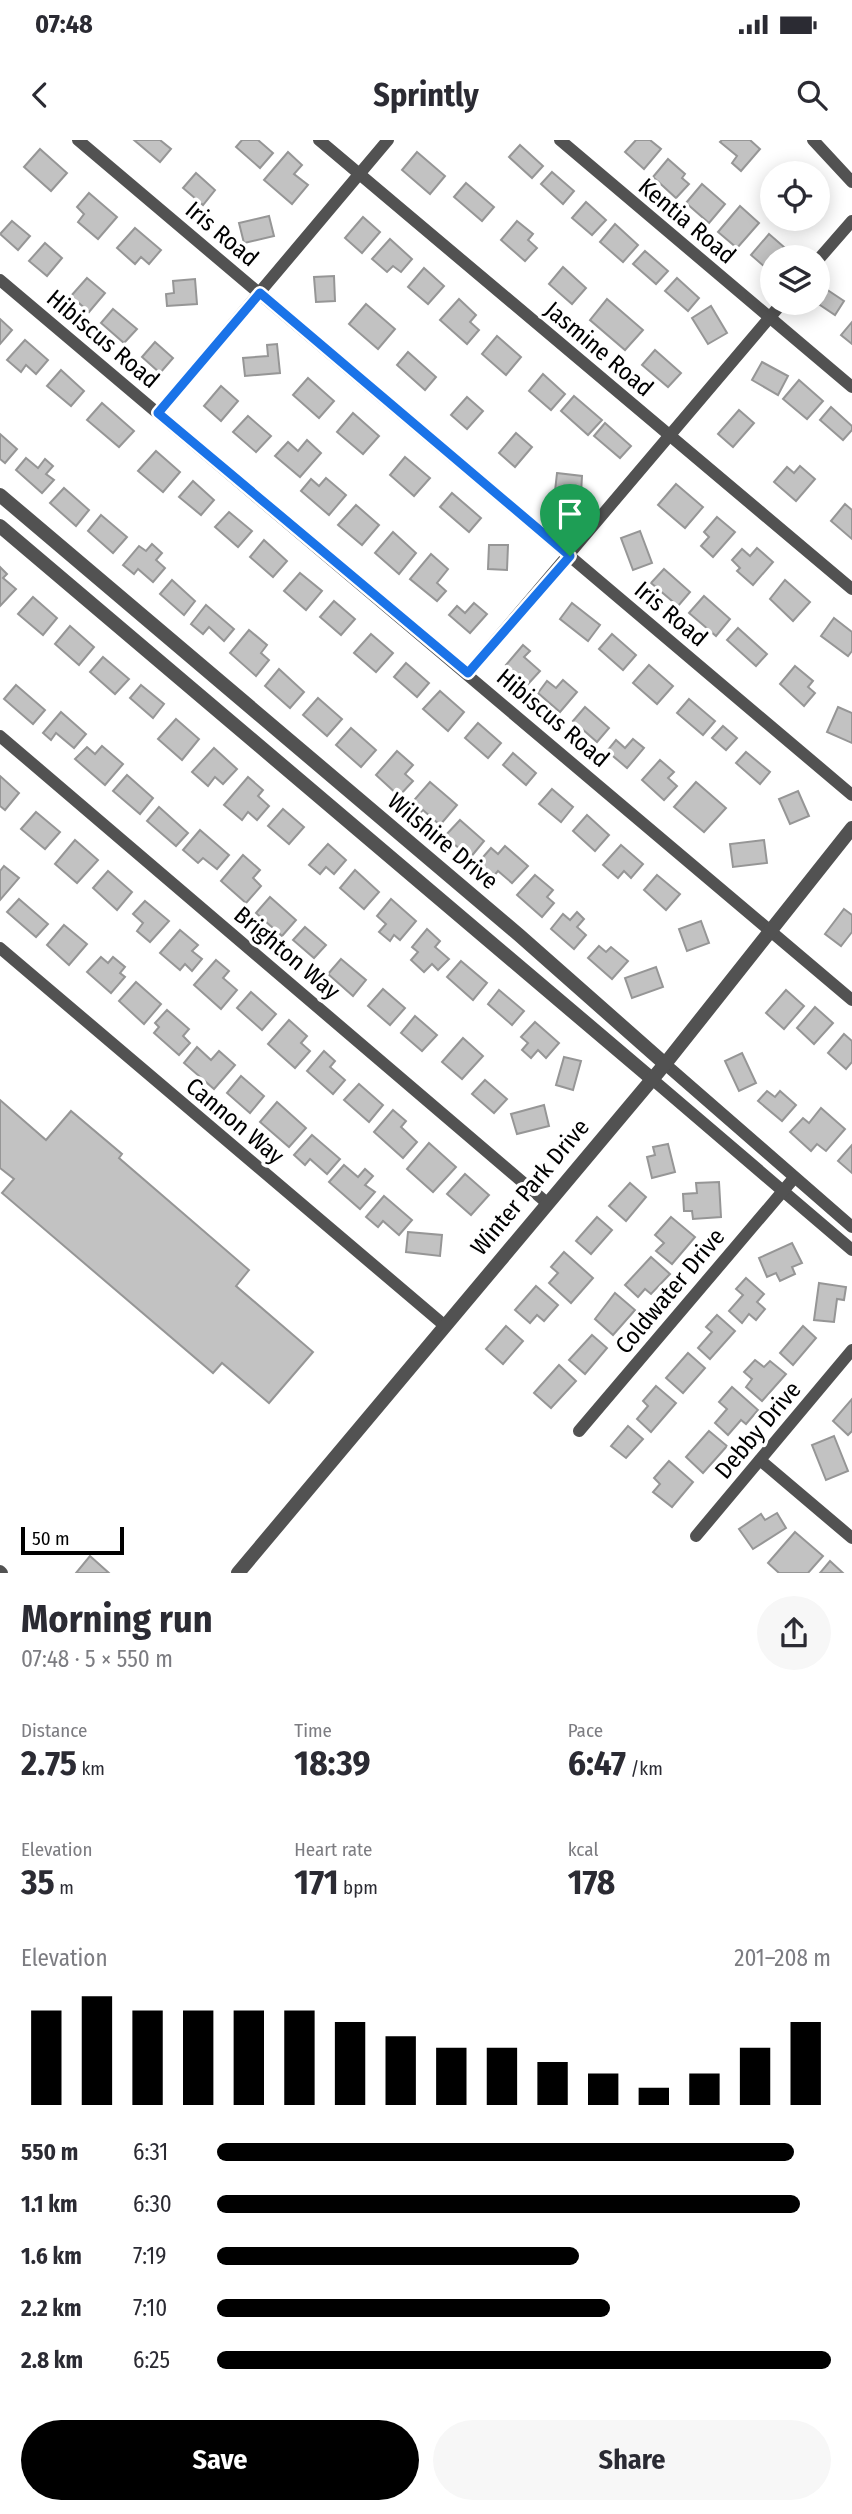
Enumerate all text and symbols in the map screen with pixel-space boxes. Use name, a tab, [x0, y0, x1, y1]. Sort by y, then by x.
text: 07:48	[35, 9, 93, 40]
icon: back	[21, 76, 59, 114]
text: Sprintly	[373, 76, 479, 114]
icon: search	[793, 76, 831, 114]
map controls	[760, 161, 830, 315]
button: locate	[760, 161, 830, 231]
street label: Kentia Road	[633, 172, 741, 270]
street label: Iris Road	[180, 196, 264, 272]
button: layers	[760, 245, 830, 315]
street label: Hibiscus Road	[41, 284, 165, 394]
street label: Jasmine Road	[539, 296, 659, 402]
pin	[540, 484, 600, 556]
icon: arrive	[551, 495, 589, 533]
street label: Iris Road	[629, 576, 713, 652]
street label: Hibiscus Road	[491, 663, 615, 773]
street label: Wilshire Drive	[382, 787, 504, 895]
street label: Brighton Way	[228, 901, 346, 1005]
street label: Cannon Way	[180, 1072, 290, 1170]
street label: Winter Park Drive	[465, 1113, 595, 1261]
street label: Coldwater Drive	[610, 1223, 730, 1359]
street label: Debby Drive	[709, 1376, 807, 1484]
scale bar	[21, 1524, 124, 1555]
text: 50 m	[32, 1527, 70, 1550]
text: Morning run	[21, 1596, 213, 1642]
button: share	[757, 1596, 831, 1670]
text: 07:48 · 5 × 550 m	[21, 1645, 173, 1673]
text: Distance	[21, 1719, 88, 1742]
text: Time	[294, 1719, 332, 1742]
text: Pace	[568, 1719, 603, 1742]
text: 2.75	[21, 1742, 77, 1784]
text: 18:39	[294, 1742, 371, 1784]
text: 6:47	[568, 1742, 626, 1784]
text: km	[77, 1757, 105, 1780]
text: /km	[626, 1757, 663, 1780]
text: Elevation	[21, 1838, 93, 1861]
text: Heart rate	[294, 1838, 372, 1861]
text: kcal	[568, 1838, 598, 1861]
text: 35	[21, 1861, 55, 1903]
text: 171	[294, 1861, 339, 1903]
text: 178	[568, 1861, 615, 1903]
text: m	[55, 1876, 74, 1899]
text: bpm	[339, 1876, 378, 1899]
text: Elevation	[21, 1944, 108, 1972]
text: 201–208 m	[734, 1944, 831, 1972]
text: 550 m	[21, 2138, 78, 2166]
text: 6:31	[133, 2138, 168, 2166]
text: 1.1 km	[21, 2190, 77, 2218]
text: 6:30	[133, 2190, 172, 2218]
text: 1.6 km	[21, 2242, 82, 2270]
text: 7:19	[133, 2242, 166, 2270]
text: 2.2 km	[21, 2294, 82, 2322]
text: 7:10	[133, 2294, 167, 2322]
text: 2.8 km	[21, 2346, 83, 2374]
text: 6:25	[133, 2346, 170, 2374]
button: Save	[21, 2420, 419, 2500]
button: Share	[433, 2420, 831, 2500]

